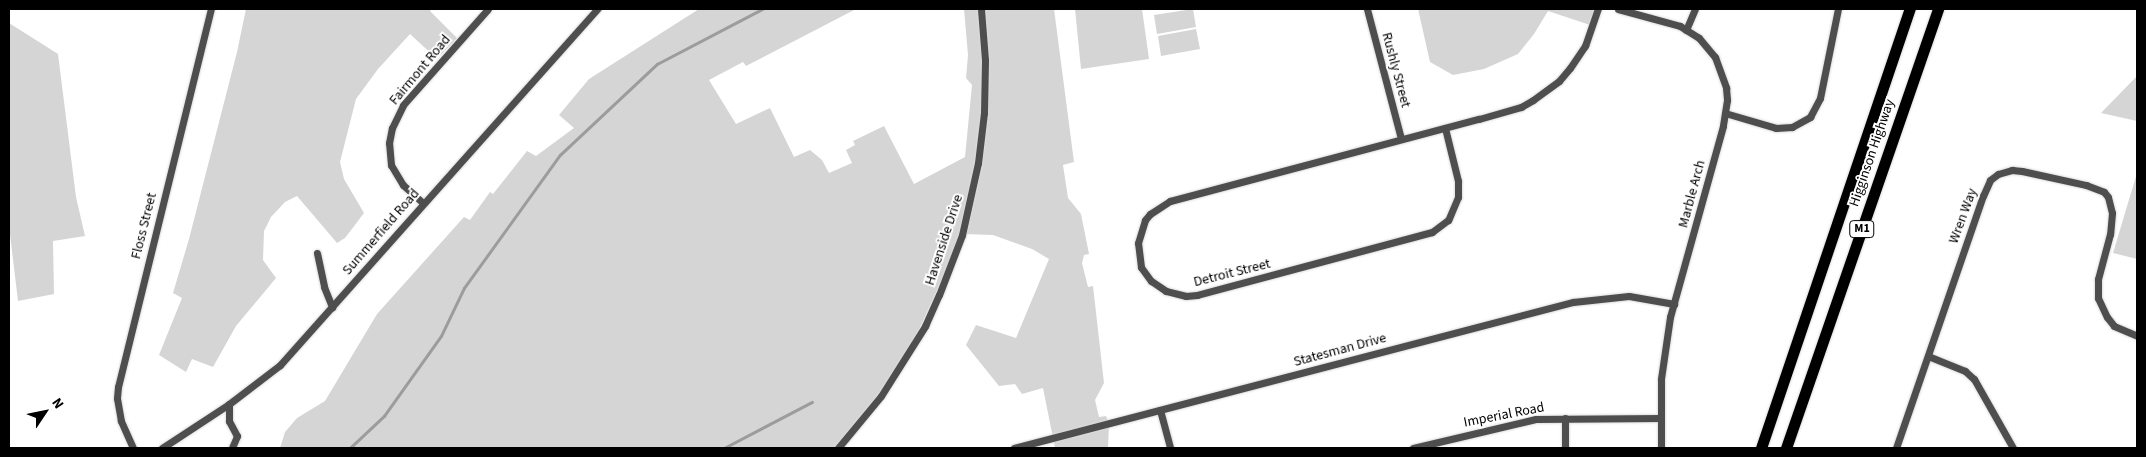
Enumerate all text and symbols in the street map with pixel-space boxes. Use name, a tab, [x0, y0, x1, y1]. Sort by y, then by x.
street label: Rushly Street	[1378, 31, 1414, 109]
street label: Fairmont Road	[386, 32, 454, 108]
street label: Higginson Highway	[1846, 97, 1898, 209]
street label: Marble Arch	[1675, 158, 1709, 230]
street label: Summerfield Road	[339, 185, 423, 279]
street label: Wren Way	[1945, 186, 1981, 246]
street label: Floss Street	[128, 191, 160, 261]
street label: Havenside Drive	[921, 192, 967, 288]
road number: M1	[1848, 220, 1876, 238]
street label: Detroit Street	[1192, 255, 1272, 291]
street label: Statesman Drive	[1292, 330, 1388, 370]
north arrow	[20, 387, 70, 437]
text: N	[47, 394, 68, 413]
street label: Imperial Road	[1462, 399, 1546, 431]

